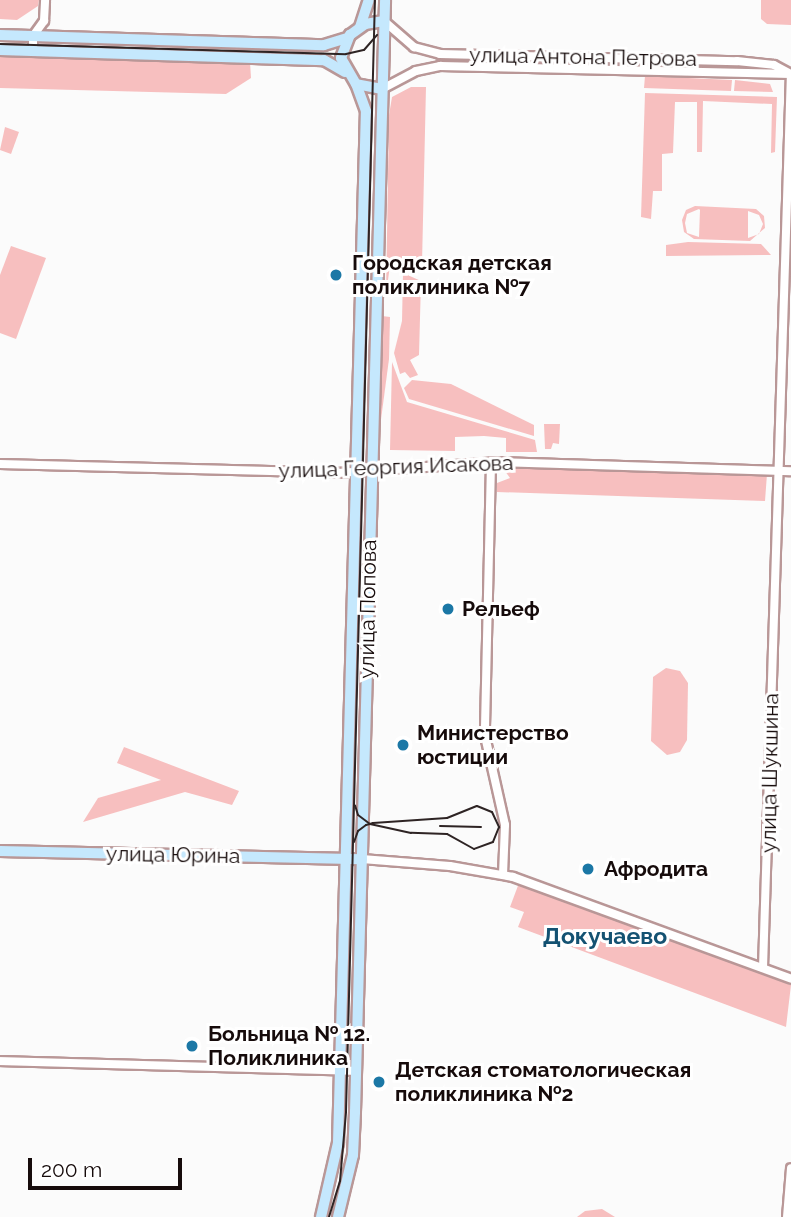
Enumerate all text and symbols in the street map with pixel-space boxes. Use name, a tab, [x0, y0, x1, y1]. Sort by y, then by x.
street label: улица Антона Петрова	[469, 42, 697, 72]
place label: Городская детская поликлиника №7	[352, 250, 552, 300]
marker: Городская детская поликлиника №7	[326, 265, 346, 285]
street label: улица Георгия Исакова	[278, 450, 514, 484]
street label: улица Попова	[354, 539, 382, 679]
place label: Рельеф	[462, 596, 540, 622]
marker: Рельеф	[440, 601, 456, 617]
street label: улица Шукшина	[756, 693, 784, 853]
place label: Министерство юстиции	[417, 720, 569, 770]
marker: Министерство юстиции	[395, 737, 411, 753]
street label: улица Юрина	[106, 841, 240, 869]
place label: Афродита	[604, 856, 708, 882]
marker: Афродита	[578, 859, 598, 879]
district label: Докучаево	[543, 922, 667, 950]
place label: Больница № 12. Поликлиника	[208, 1021, 370, 1071]
marker: Больница № 12. Поликлиника	[182, 1036, 202, 1056]
place label: Детская стоматологическая поликлиника №2	[395, 1057, 691, 1107]
marker: Детская стоматологическая поликлиника №2	[369, 1072, 389, 1092]
scale bar	[32, 1144, 186, 1188]
text: 200 m	[41, 1157, 102, 1182]

